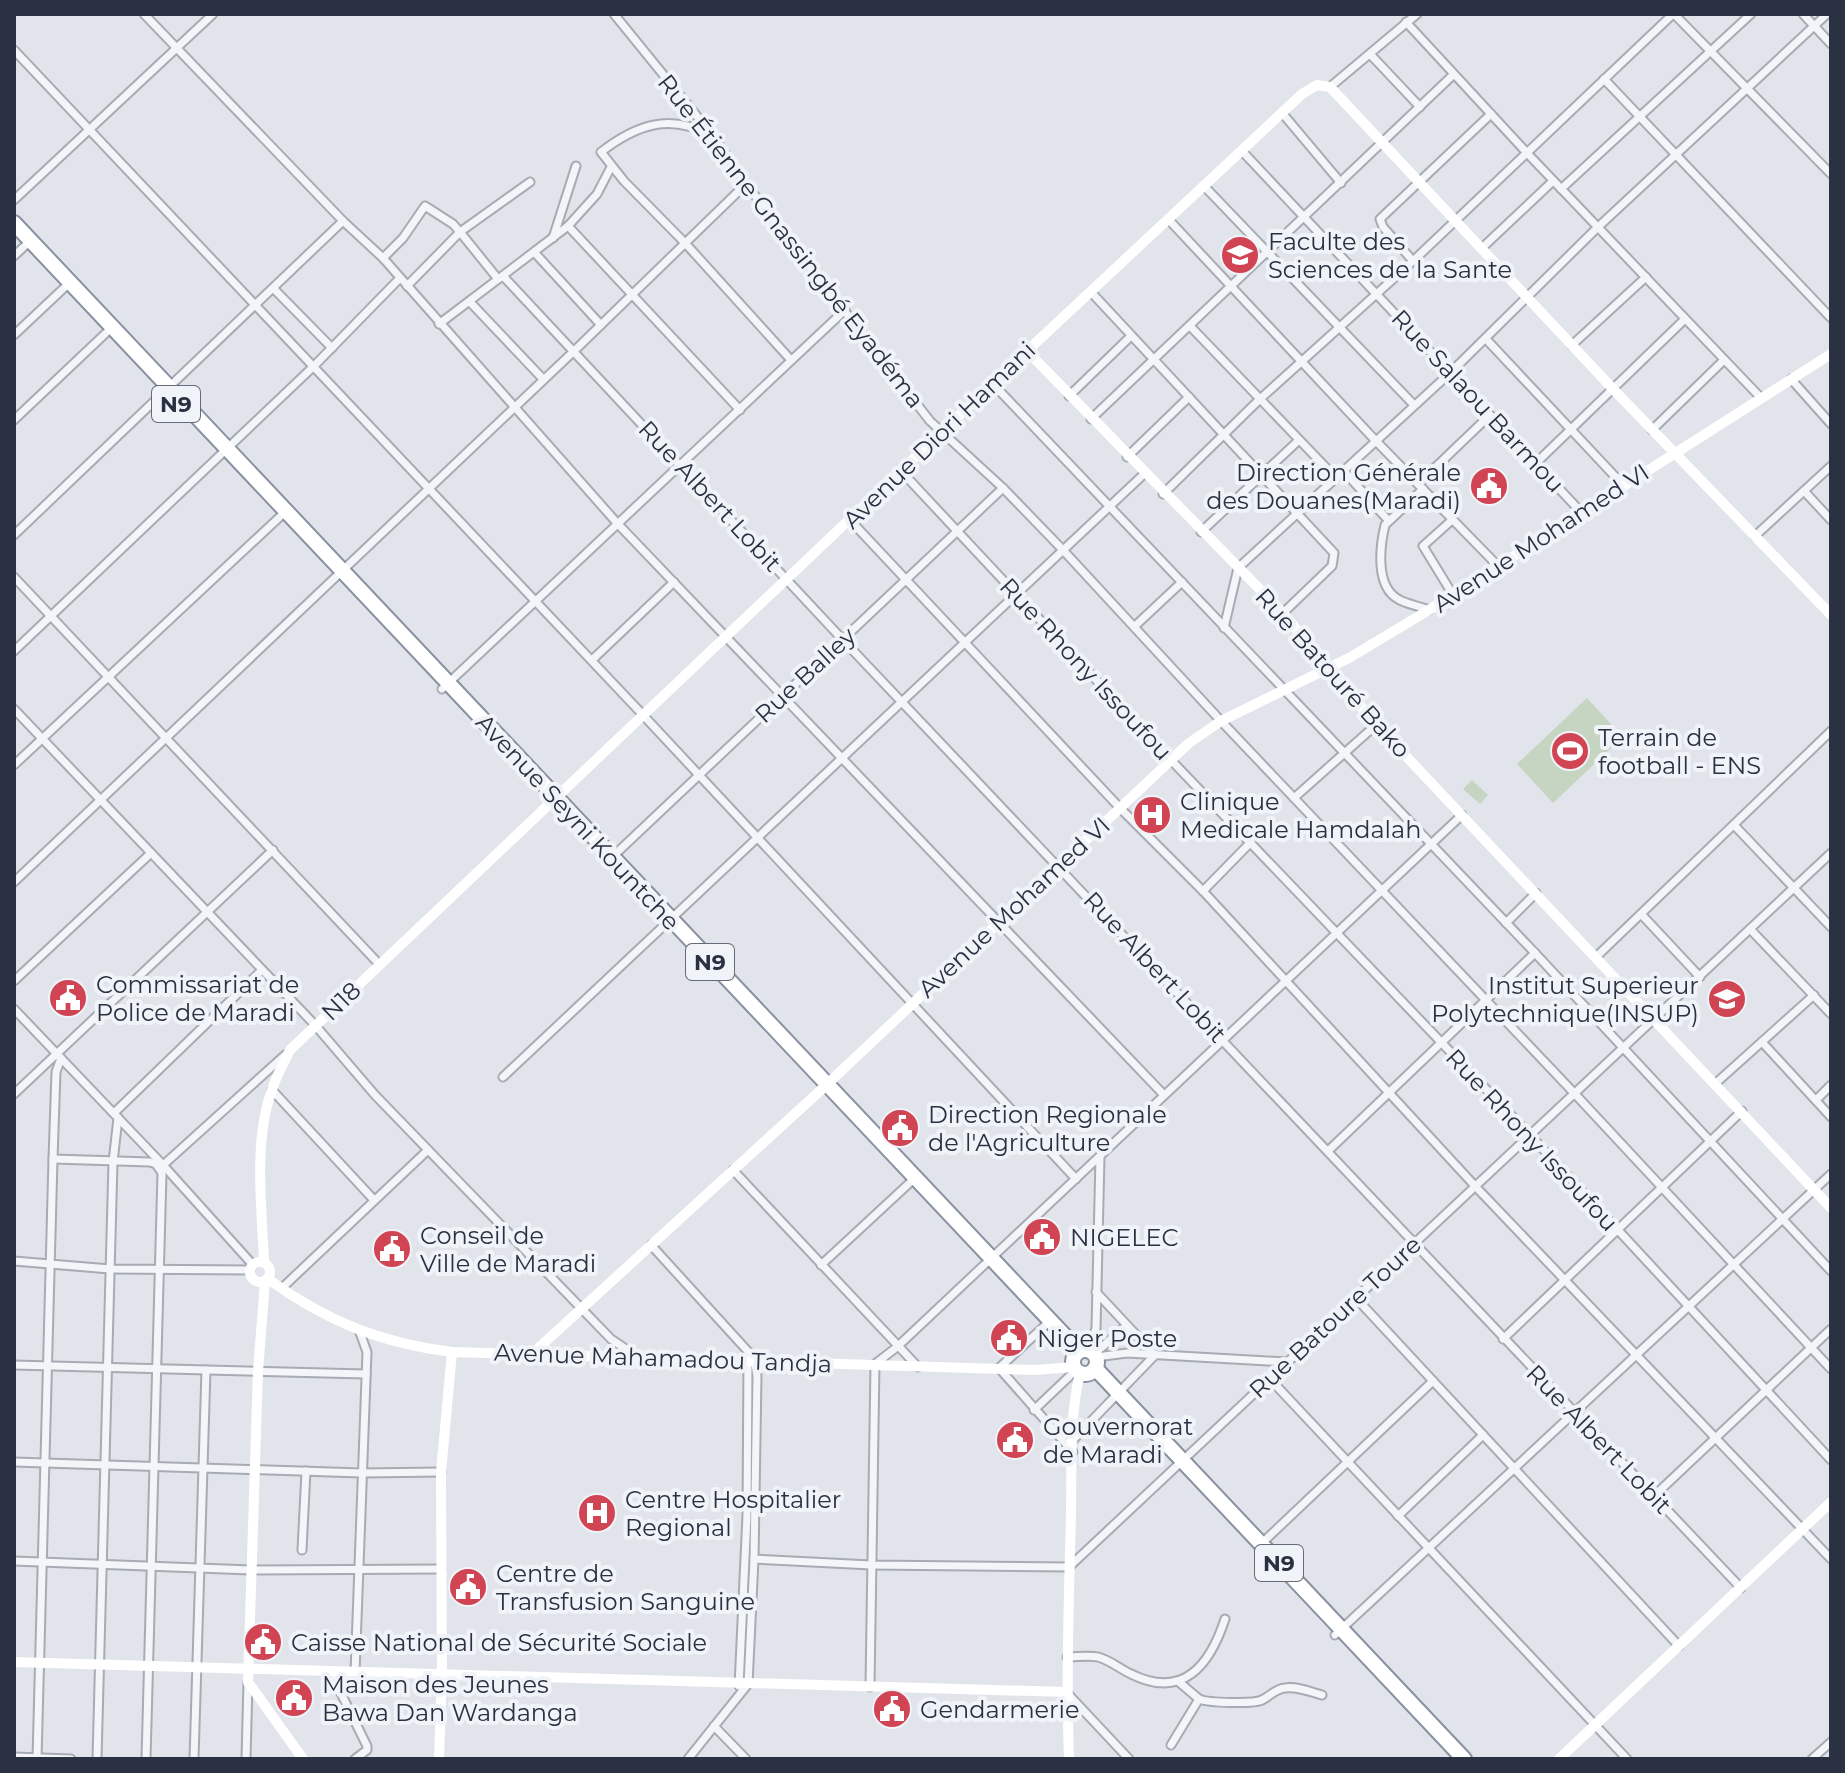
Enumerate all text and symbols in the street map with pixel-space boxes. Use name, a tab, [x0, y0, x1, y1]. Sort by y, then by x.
street label: Rue Étienne Gnassingbé Eyadéma	[652, 68, 930, 414]
place label: Faculte des Sciences de la Sante	[1268, 227, 1512, 284]
school or university icon: Faculte des Sciences de la Sante	[1219, 234, 1261, 276]
street label: Rue Salaou Barmou	[1386, 303, 1570, 499]
street label: Avenue Diori Hamani	[837, 336, 1041, 534]
road number: N9	[152, 386, 200, 422]
street label: Rue Albert Lobit	[633, 414, 788, 578]
street label: Avenue Mohamed VI	[1428, 457, 1654, 619]
place label: Direction Générale des Douanes(Maradi)	[1206, 458, 1461, 515]
public building icon: Direction Générale des Douanes(Maradi)	[1468, 465, 1510, 507]
street label: Rue Rhony Issoufou	[994, 572, 1178, 766]
street label: Rue Batouré Bako	[1249, 582, 1417, 764]
street label: Rue Balley	[749, 621, 861, 729]
street label: Avenue Seyni Kountche	[470, 708, 686, 936]
place label: Terrain de football - ENS	[1598, 723, 1761, 780]
sports icon: Terrain de football - ENS	[1549, 730, 1591, 772]
place label: Clinique Medicale Hamdalah	[1180, 787, 1421, 844]
hospital icon: Clinique Medicale Hamdalah	[1131, 794, 1173, 836]
street label: Avenue Mohamed VI	[912, 811, 1116, 1003]
street label: Rue Albert Lobit	[1078, 885, 1233, 1049]
road number: N9	[686, 944, 734, 980]
place label: Commissariat de Police de Maradi	[96, 970, 299, 1027]
place label: Institut Superieur Polytechnique(INSUP)	[1431, 971, 1699, 1028]
street label: N18	[315, 975, 367, 1027]
public building icon: Commissariat de Police de Maradi	[47, 977, 89, 1019]
school or university icon: Institut Superieur Polytechnique(INSUP)	[1706, 978, 1748, 1020]
street label: Rue Rhony Issoufou	[1440, 1043, 1624, 1237]
place label: Direction Regionale de l'Agriculture	[928, 1100, 1167, 1157]
public building icon: Direction Regionale de l'Agriculture	[879, 1107, 921, 1149]
public building icon: NIGELEC	[1021, 1216, 1063, 1258]
place label: Conseil de Ville de Maradi	[420, 1221, 596, 1278]
place label: NIGELEC	[1070, 1223, 1179, 1252]
public building icon: Conseil de Ville de Maradi	[371, 1228, 413, 1270]
street label: Rue Batoure Toure	[1243, 1230, 1427, 1404]
public building icon: Niger Poste	[988, 1317, 1030, 1359]
place label: Niger Poste	[1037, 1324, 1177, 1353]
street label: Avenue Mahamadou Tandja	[494, 1338, 832, 1378]
street label: Rue Albert Lobit	[1520, 1358, 1678, 1520]
place label: Gouvernorat de Maradi	[1043, 1412, 1193, 1469]
public building icon: Gouvernorat de Maradi	[994, 1419, 1036, 1461]
place label: Centre Hospitalier Regional	[625, 1485, 841, 1542]
hospital icon: Centre Hospitalier Regional	[576, 1492, 618, 1534]
road number: N9	[1255, 1545, 1303, 1581]
place label: Centre de Transfusion Sanguine	[496, 1559, 755, 1616]
public building icon: Centre de Transfusion Sanguine	[447, 1566, 489, 1608]
public building icon: Caisse National de Sécurité Sociale	[242, 1621, 284, 1663]
place label: Caisse National de Sécurité Sociale	[291, 1628, 707, 1657]
place label: Maison des Jeunes Bawa Dan Wardanga	[322, 1670, 578, 1727]
public building icon: Maison des Jeunes Bawa Dan Wardanga	[273, 1677, 315, 1719]
public building icon: Gendarmerie	[871, 1688, 913, 1730]
place label: Gendarmerie	[920, 1695, 1080, 1724]

